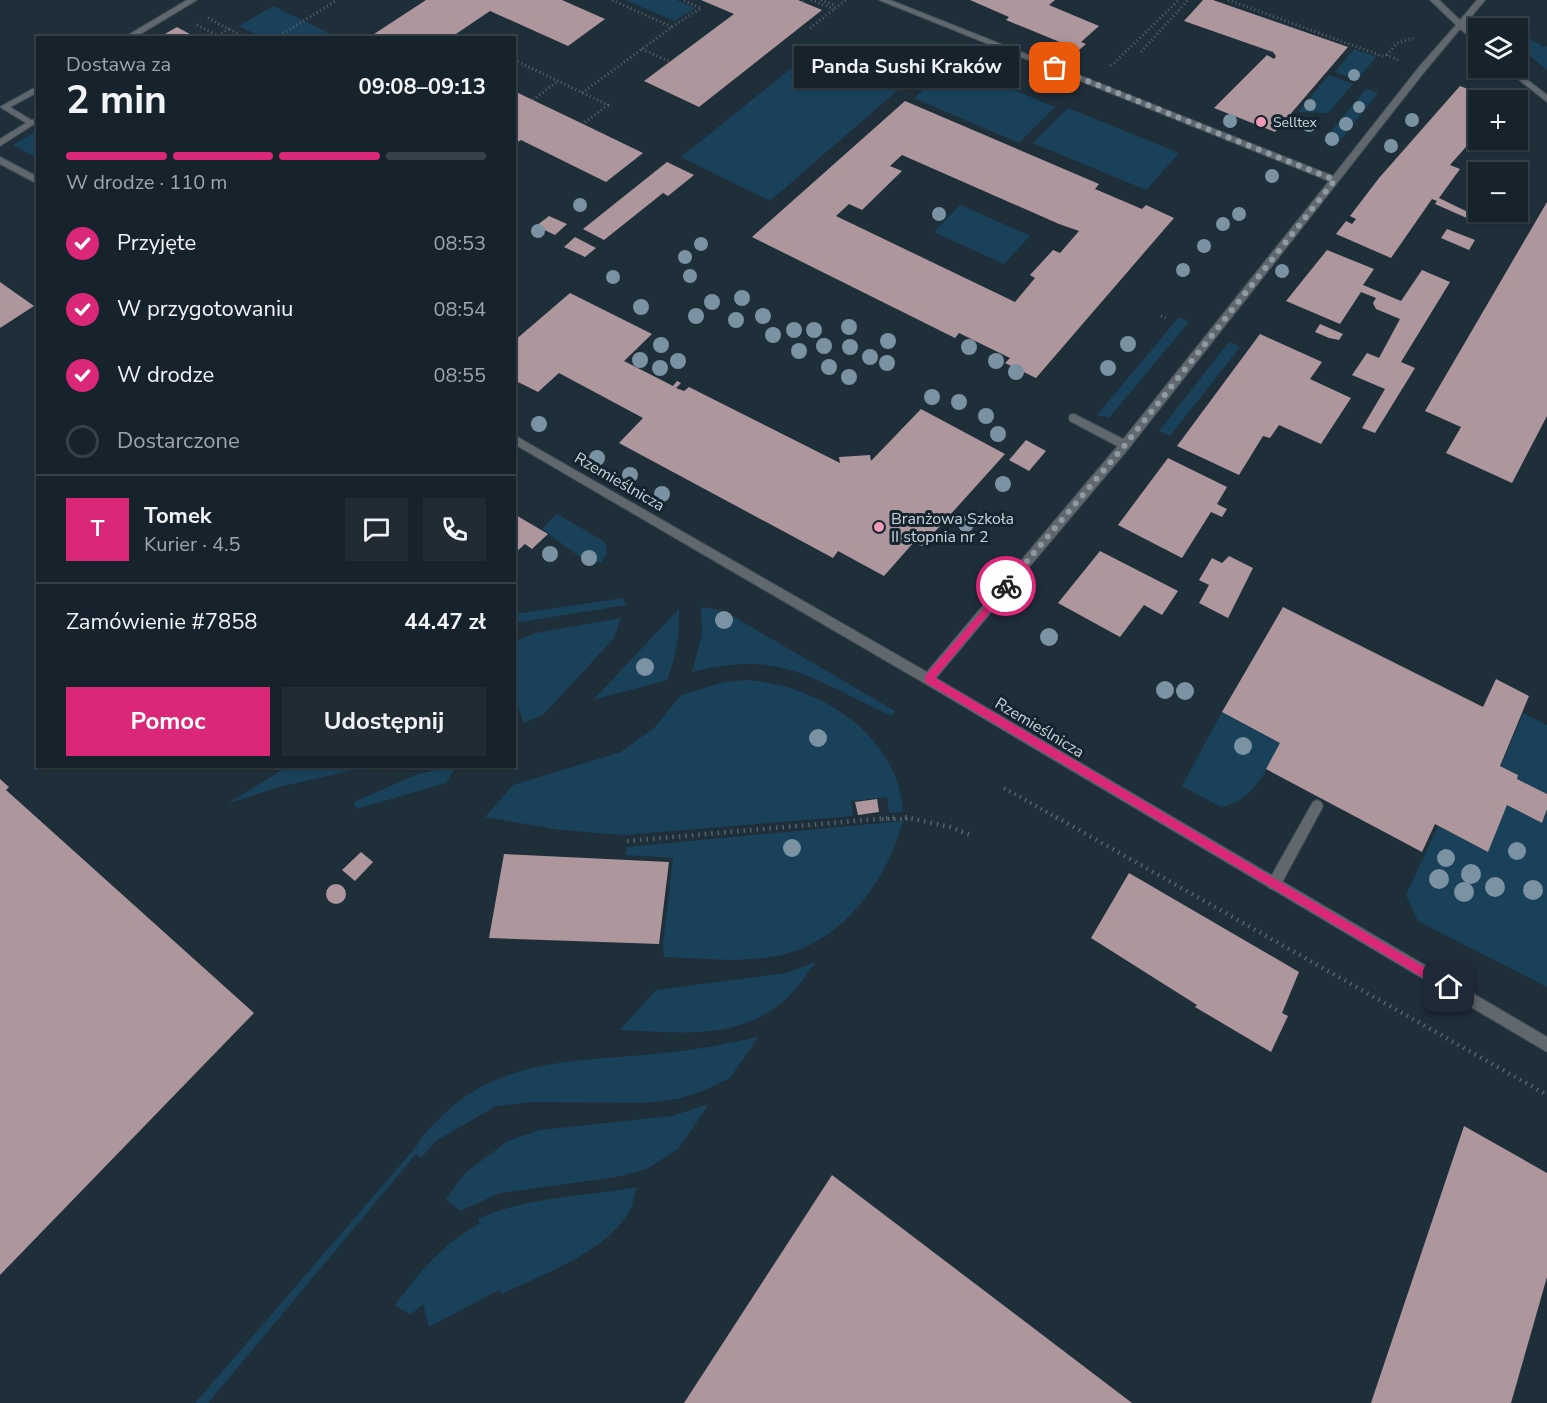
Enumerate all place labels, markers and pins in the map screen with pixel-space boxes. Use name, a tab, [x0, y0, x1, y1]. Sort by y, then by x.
pin	[1029, 42, 1080, 93]
callout: Panda Sushi Kraków	[794, 47, 1019, 89]
place label: Selltex	[1273, 113, 1317, 132]
marker: Selltex	[1254, 115, 1268, 129]
place label: Branżowa Szkoła II stopnia nr 2	[891, 508, 1014, 548]
marker: Branżowa Szkoła II stopnia nr 2	[872, 520, 886, 534]
pin	[1423, 961, 1474, 1012]

